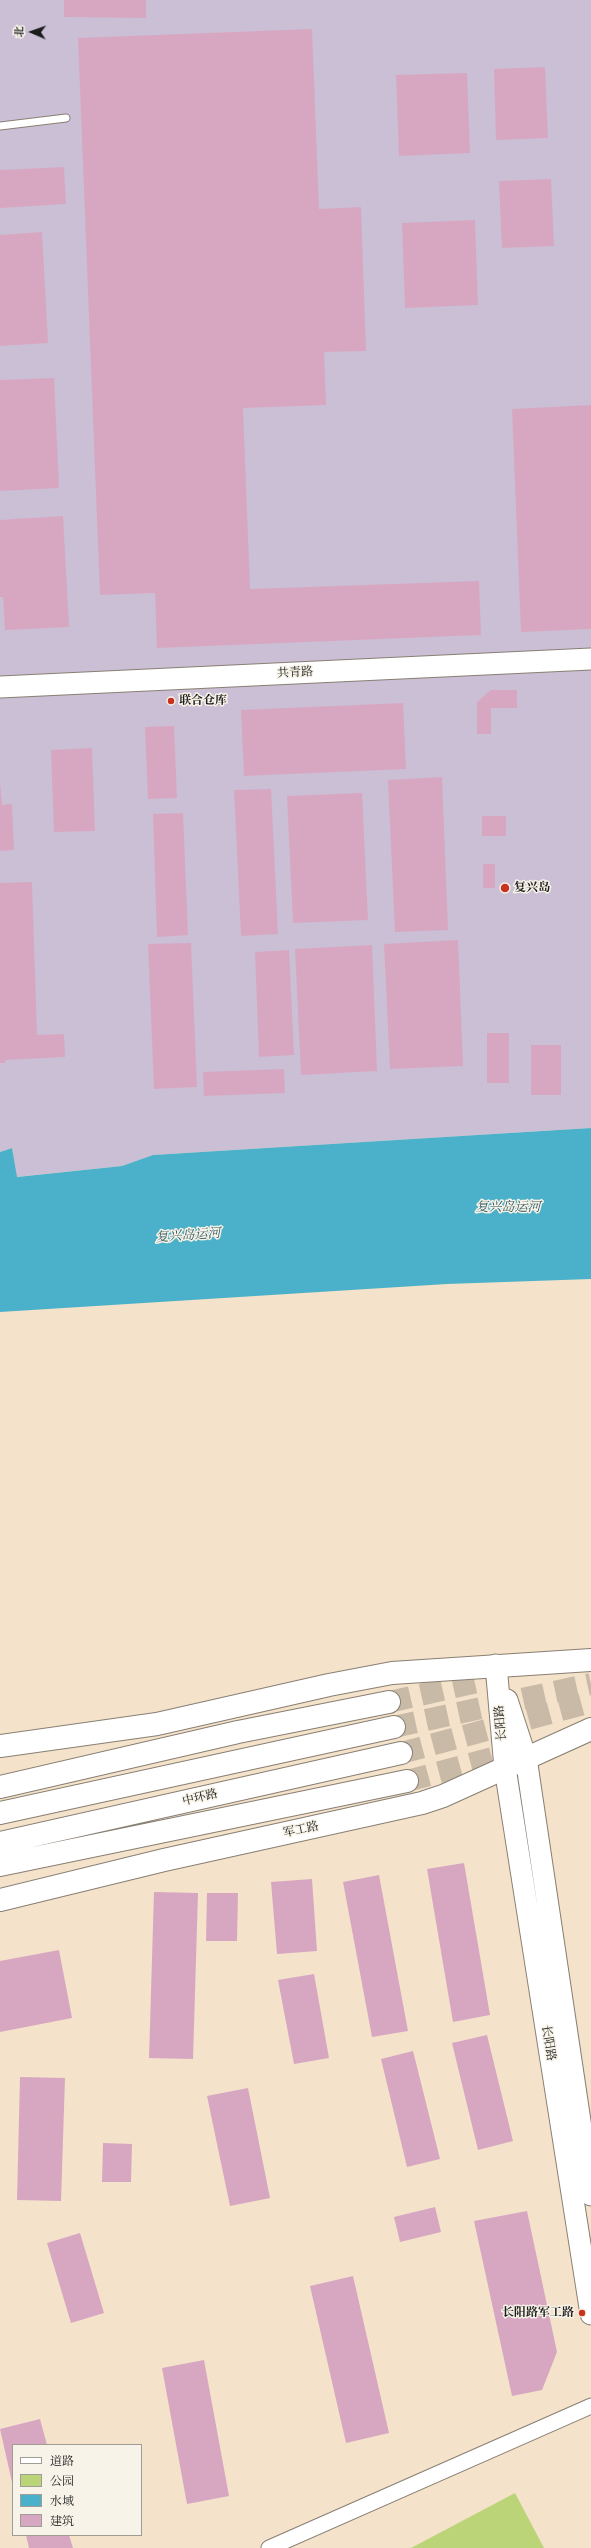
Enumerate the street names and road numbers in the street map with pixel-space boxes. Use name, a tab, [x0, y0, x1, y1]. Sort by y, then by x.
street label: 共青路	[277, 665, 313, 681]
street label: 长阳路	[492, 1704, 510, 1742]
street label: 中环路	[181, 1787, 219, 1809]
street label: 军工路	[282, 1819, 320, 1841]
street label: 长阳路	[538, 2024, 558, 2062]

